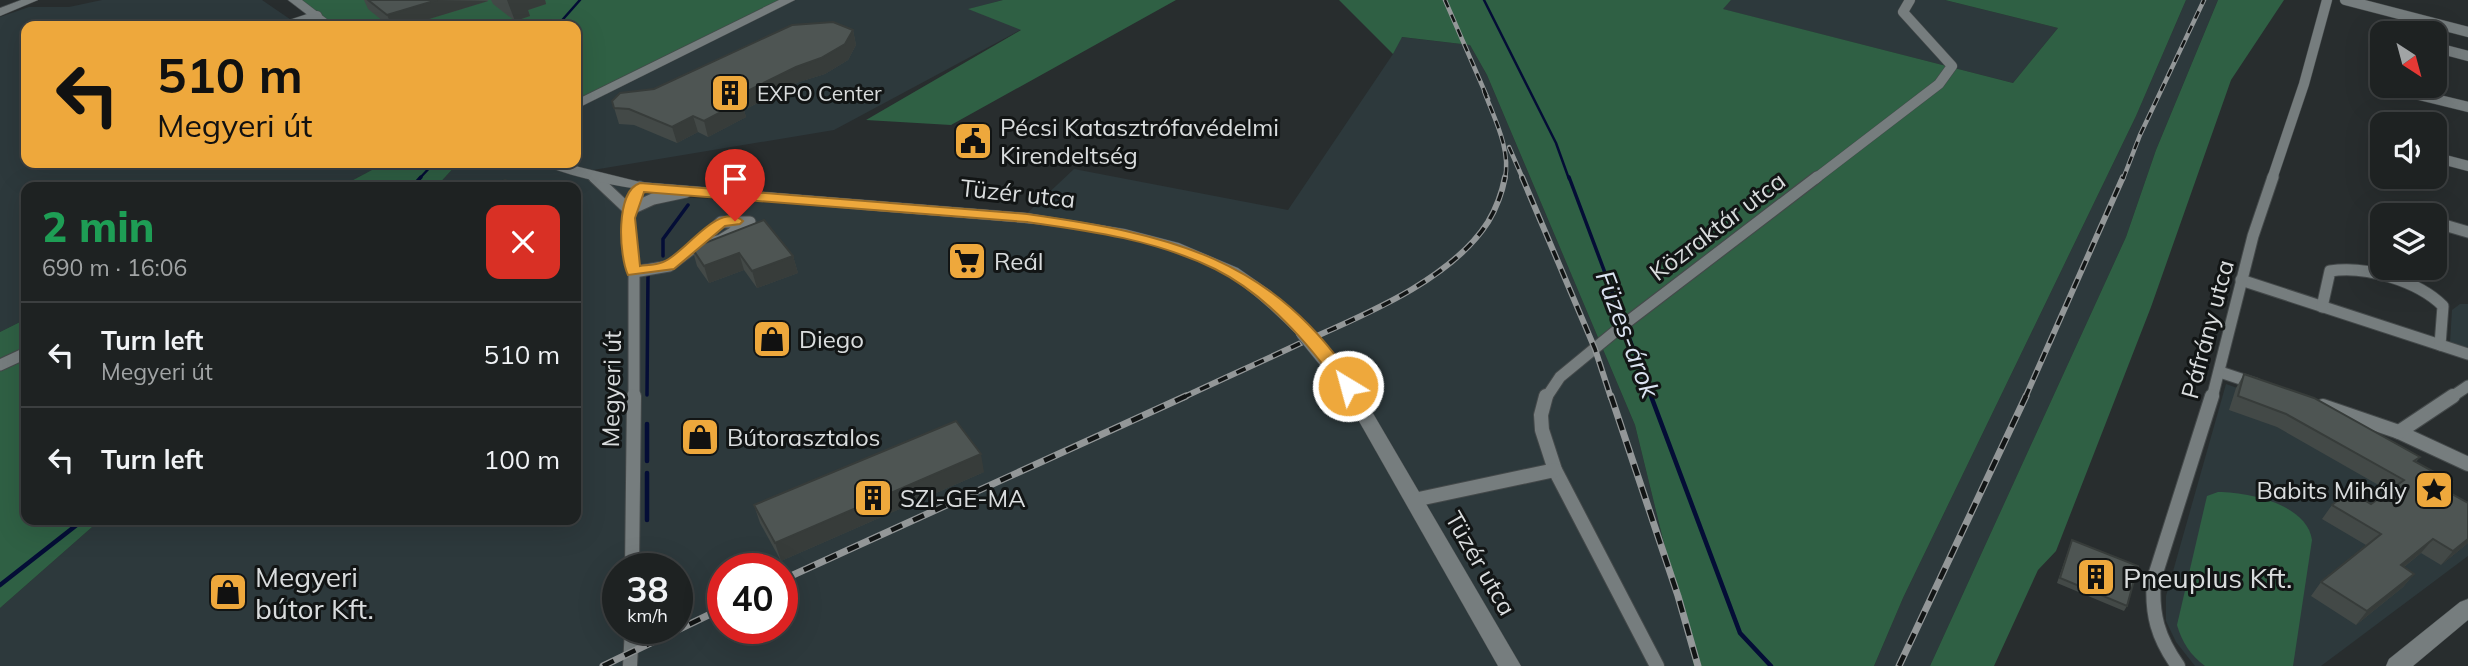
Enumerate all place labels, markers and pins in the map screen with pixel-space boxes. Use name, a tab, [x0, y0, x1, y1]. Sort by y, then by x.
building icon: EXPO Center	[709, 72, 751, 114]
place label: EXPO Center	[757, 80, 882, 106]
place label: Pécsi Katasztrófavédelmi Kirendeltség	[1000, 112, 1279, 170]
public building icon: Pécsi Katasztrófavédelmi Kirendeltség	[952, 120, 994, 162]
pin	[705, 149, 765, 221]
supermarket icon: Reál	[946, 240, 988, 282]
place label: Reál	[994, 246, 1044, 276]
shop icon: Diego	[751, 318, 793, 360]
place label: Diego	[799, 324, 864, 354]
shop icon: Bútorasztalos	[679, 416, 721, 458]
place label: Bútorasztalos	[727, 422, 881, 452]
place icon: Babits Mihály	[2413, 469, 2455, 511]
place label: Babits Mihály	[2256, 475, 2407, 505]
building icon: SZI-GE-MA	[852, 477, 894, 519]
place label: SZI-GE-MA	[900, 483, 1026, 513]
building icon: Pneuplus Kft.	[2075, 556, 2117, 598]
place label: Megyeri bútor Kft.	[255, 559, 374, 626]
place label: Pneuplus Kft.	[2123, 560, 2292, 595]
shop icon: Megyeri bútor Kft.	[207, 571, 249, 613]

